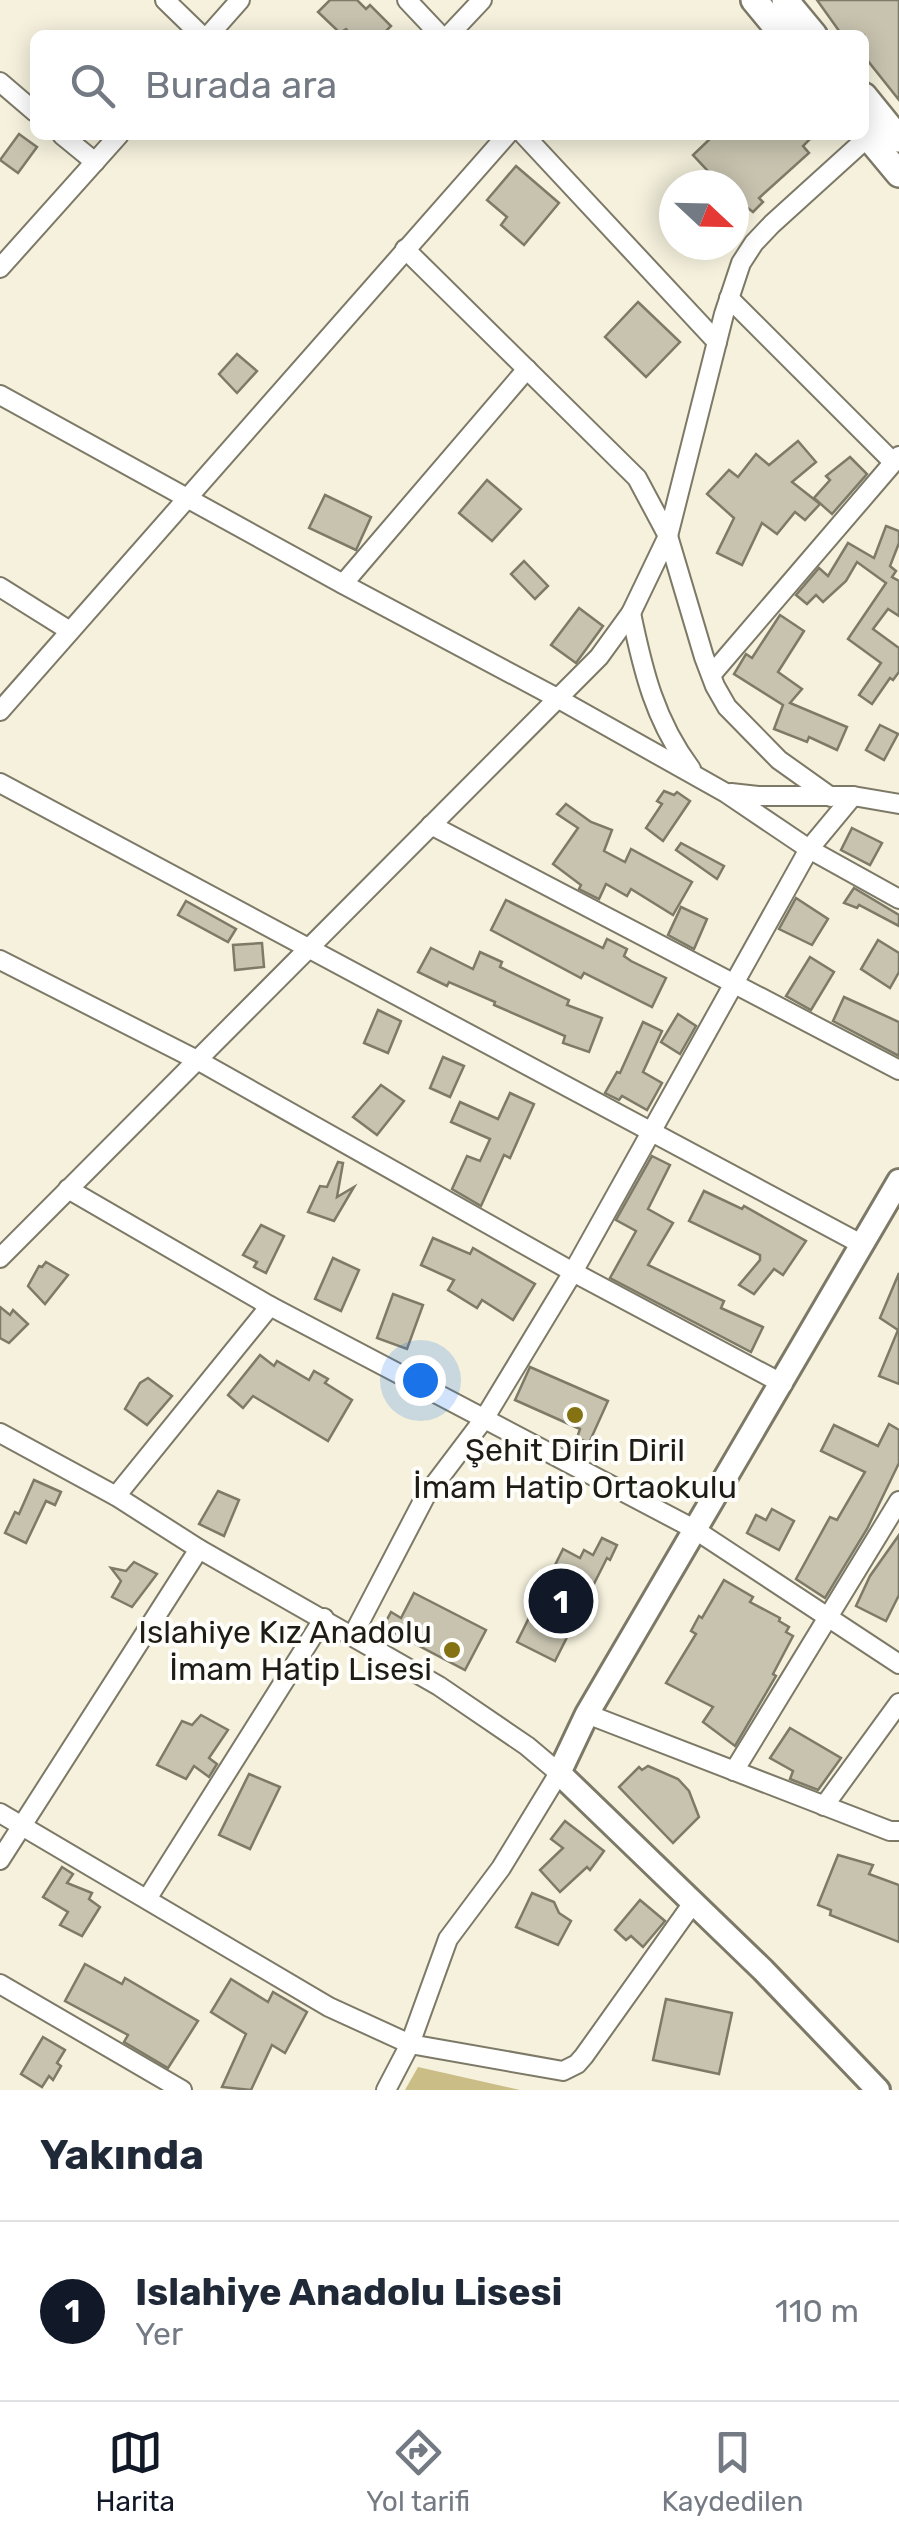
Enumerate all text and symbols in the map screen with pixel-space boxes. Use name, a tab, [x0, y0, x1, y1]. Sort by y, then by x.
search box	[30, 30, 869, 140]
icon: search	[65, 58, 120, 113]
text: Burada ara	[145, 62, 337, 108]
north arrow	[659, 170, 749, 260]
your location	[395, 1355, 446, 1406]
marker: Şehit Dirin Diril İmam Hatip Ortaokulu	[564, 1404, 586, 1426]
place label: Şehit Dirin Diril İmam Hatip Ortaokulu	[413, 1431, 737, 1506]
pin: 1	[528, 1564, 594, 1638]
place label: Islahiye Kız Anadolu İmam Hatip Lisesi	[138, 1613, 432, 1688]
marker: Islahiye Kız Anadolu İmam Hatip Lisesi	[441, 1639, 463, 1661]
text: Yakında	[40, 2130, 204, 2180]
text: Islahiye Anadolu Lisesi	[135, 2269, 562, 2315]
text: 1	[65, 2292, 80, 2330]
text: 110 m	[775, 2292, 859, 2330]
text: Yer	[135, 2315, 183, 2353]
tab: Harita	[96, 2425, 175, 2518]
tab: Yol tarifi	[366, 2425, 470, 2518]
tab: Kaydedilen	[661, 2425, 803, 2518]

